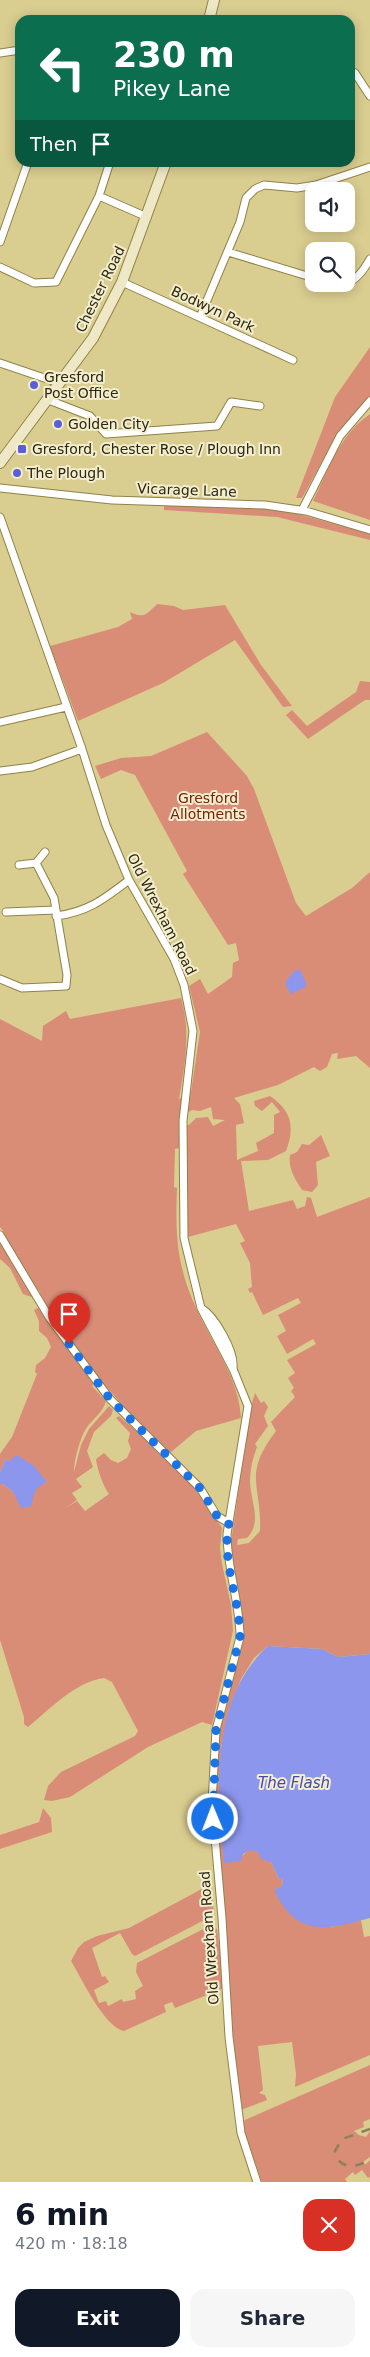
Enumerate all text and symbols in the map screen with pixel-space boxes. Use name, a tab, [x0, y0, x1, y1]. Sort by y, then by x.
icon: left	[30, 35, 95, 100]
text: 230 m	[113, 35, 235, 75]
text: Pikey Lane	[113, 76, 231, 101]
icon: arrive	[87, 130, 115, 158]
text: Then	[30, 133, 77, 155]
map controls	[305, 182, 355, 292]
button: sound	[305, 182, 355, 232]
button: search	[305, 242, 355, 292]
street label: Chester Road	[72, 243, 128, 335]
street label: Bodwyn Park	[169, 283, 258, 336]
place label: Gresford Post Office	[44, 369, 119, 401]
marker: Gresford Post Office	[28, 379, 40, 391]
place label: Golden City	[68, 416, 150, 432]
marker: Golden City	[52, 418, 64, 430]
place label: Gresford, Chester Rose / Plough Inn	[32, 441, 281, 457]
marker: Gresford, Chester Rose / Plough Inn	[16, 443, 28, 455]
place label: The Plough	[26, 465, 105, 481]
marker: The Plough	[11, 467, 23, 479]
street label: Vicarage Lane	[137, 480, 237, 500]
park label: Gresford Allotments	[170, 790, 246, 822]
street label: Old Wrexham Road	[124, 851, 200, 977]
pin	[48, 1293, 90, 1344]
icon: arrive	[55, 1300, 83, 1328]
water label: The Flash	[258, 1774, 330, 1792]
position arrow	[186, 1792, 238, 1844]
street label: Old Wrexham Road	[196, 1870, 222, 2006]
text: 6 min	[15, 2197, 109, 2232]
button: close	[303, 2199, 355, 2251]
text: 420 m · 18:18	[15, 2234, 128, 2253]
button: Exit	[15, 2289, 180, 2347]
button: Share	[190, 2289, 355, 2347]

